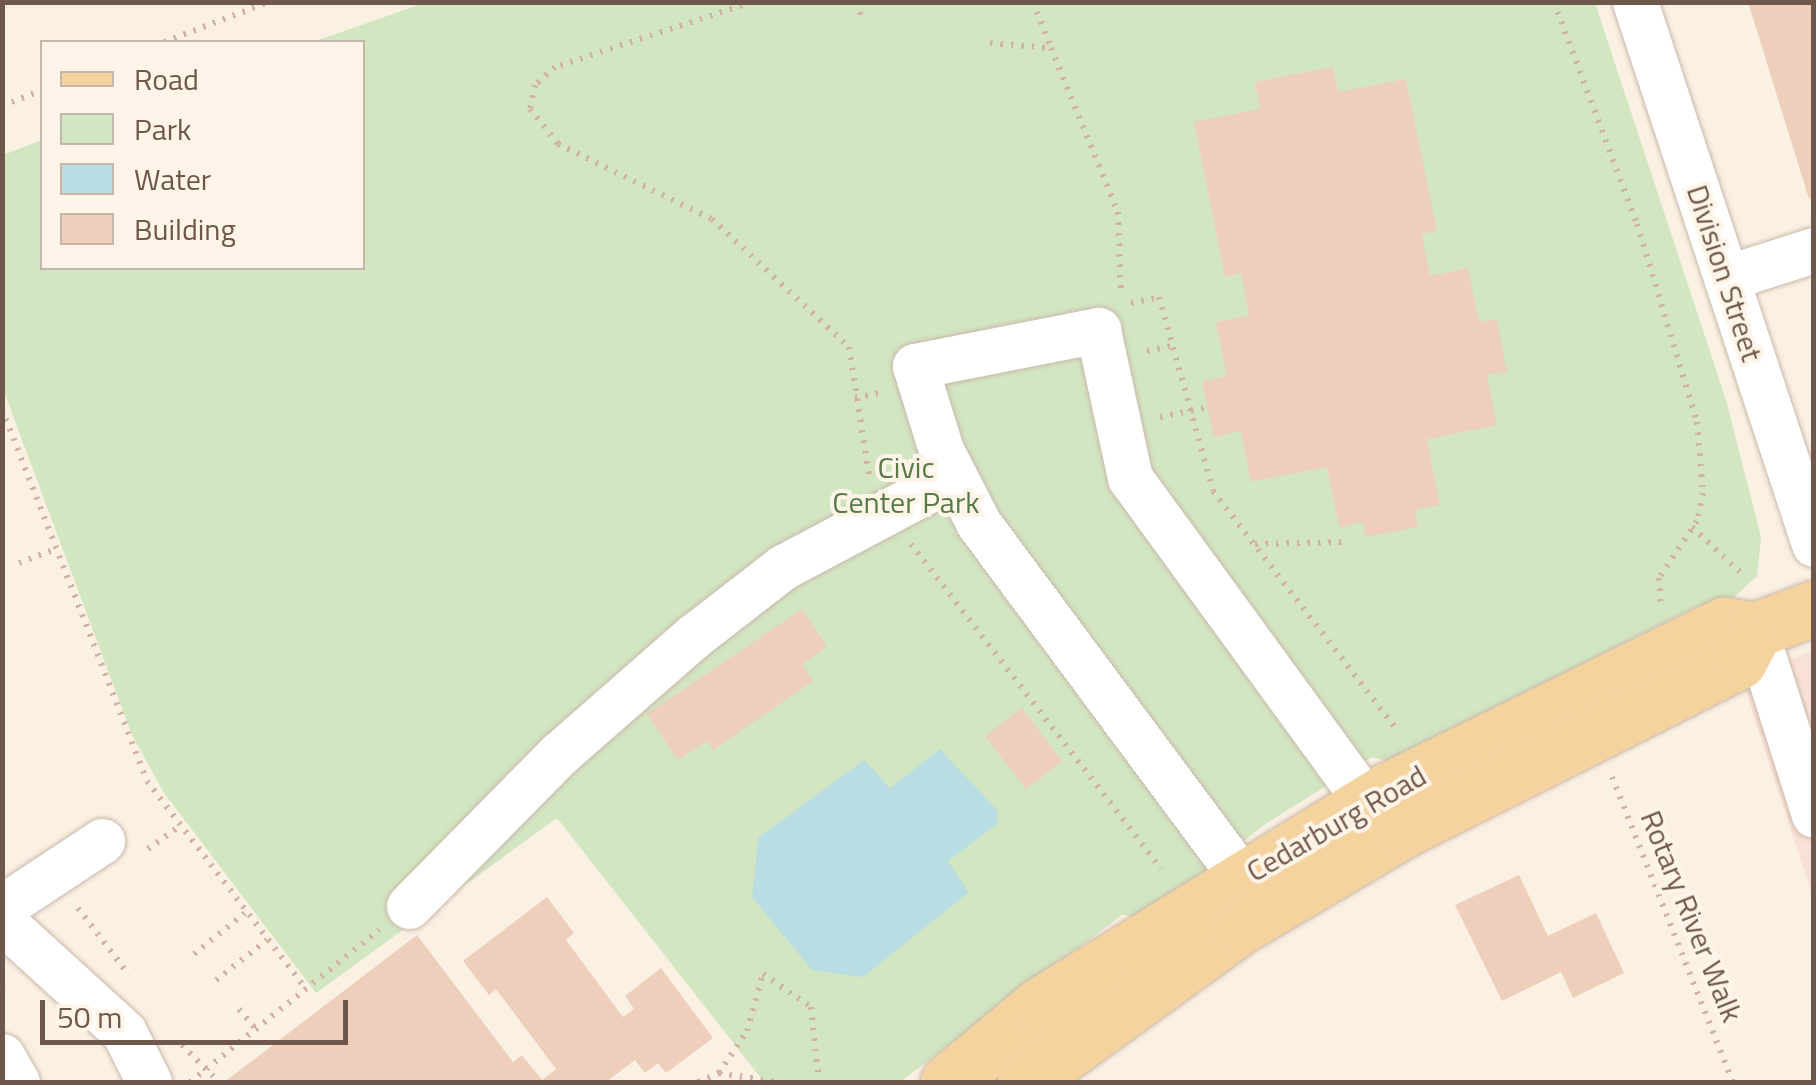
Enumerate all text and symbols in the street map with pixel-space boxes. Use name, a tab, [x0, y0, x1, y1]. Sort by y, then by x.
legend	[40, 40, 365, 270]
text: Road	[134, 56, 199, 102]
text: Park	[134, 106, 191, 152]
text: Water	[134, 156, 211, 202]
street label: Division Street	[1680, 180, 1770, 366]
text: Building	[134, 206, 236, 252]
park label: Civic Center Park	[832, 449, 980, 520]
street label: Cedarburg Road	[1240, 757, 1432, 889]
street label: Rotary River Walk	[1633, 805, 1751, 1027]
scale bar	[45, 980, 352, 1042]
text: 50 m	[57, 994, 122, 1040]

